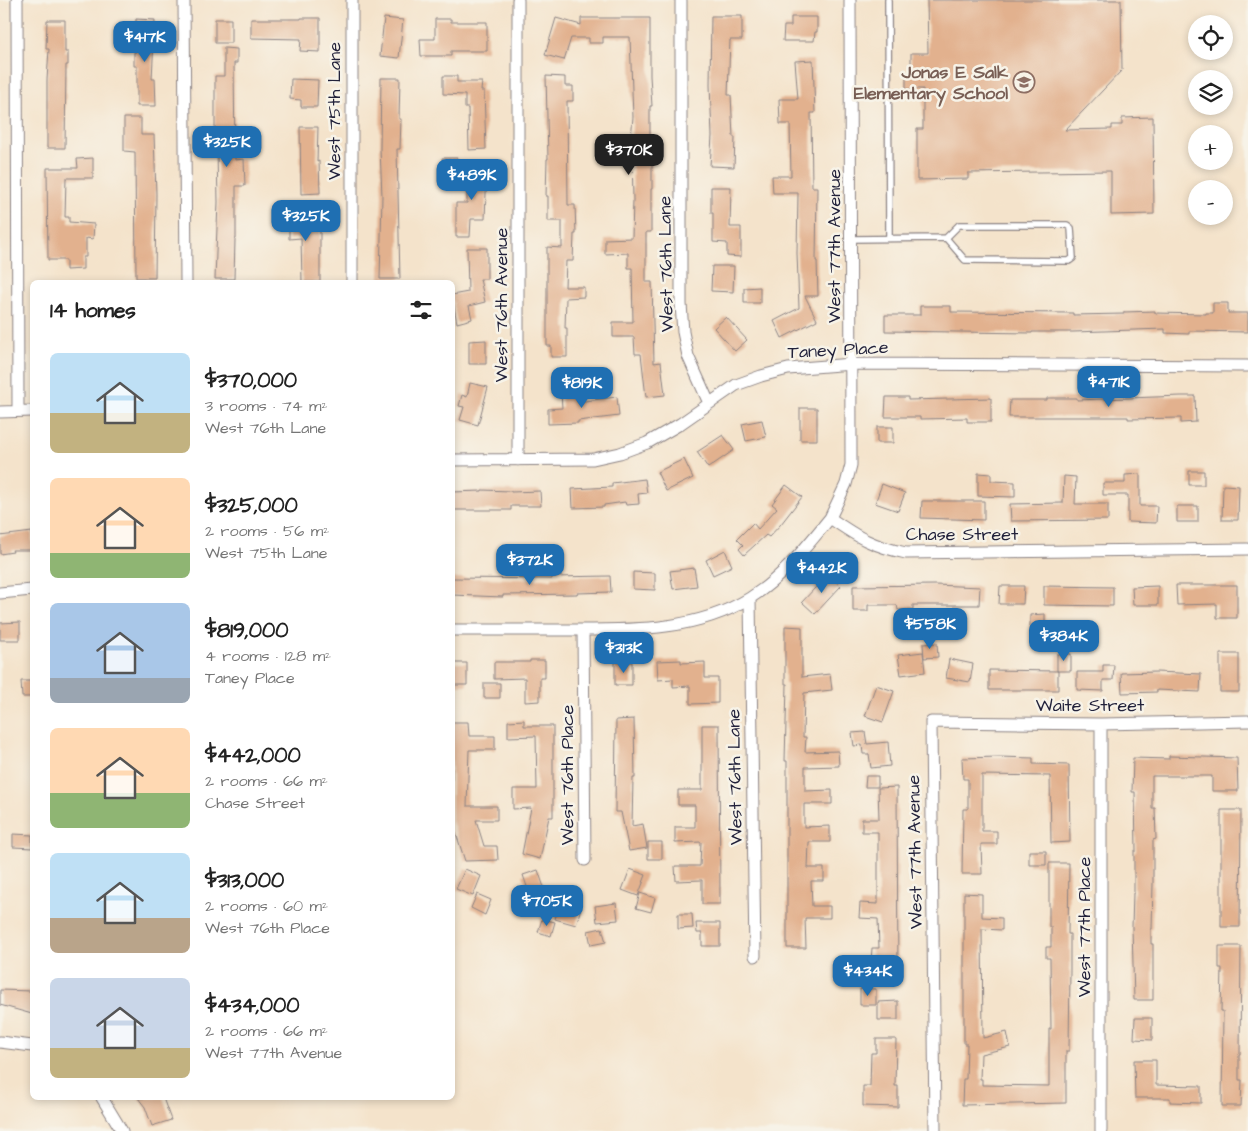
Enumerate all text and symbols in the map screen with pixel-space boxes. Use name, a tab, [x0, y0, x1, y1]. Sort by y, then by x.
map controls	[1188, 15, 1233, 225]
button: locate	[1188, 15, 1233, 60]
pin: $417K	[110, 20, 180, 63]
text: $417K	[124, 26, 166, 48]
street label: West 75th Lane	[322, 42, 347, 180]
place label: Jonas E Salk Elementary School	[854, 60, 1009, 107]
school or university icon: Jonas E Salk Elementary School	[1012, 70, 1036, 94]
button: layers	[1188, 70, 1233, 115]
button: +	[1188, 125, 1233, 170]
pin: $325K	[192, 126, 262, 168]
text: $325K	[203, 131, 251, 153]
pin: $370K	[594, 134, 664, 176]
text: $370K	[606, 139, 652, 161]
pin: $489K	[437, 158, 507, 201]
text: $489K	[448, 164, 496, 186]
street label: West 77th Avenue	[822, 169, 847, 323]
button: −	[1188, 180, 1233, 225]
street label: West 76th Lane	[652, 195, 680, 332]
pin: $325K	[271, 200, 341, 242]
text: $325K	[282, 205, 330, 227]
street label: West 76th Avenue	[489, 228, 514, 382]
text: 14 homes	[50, 296, 136, 325]
icon: filters	[407, 296, 435, 324]
street label: Taney Place	[787, 335, 889, 366]
text: $370,000	[205, 366, 297, 395]
pin: $819K	[547, 366, 617, 409]
pin: $471K	[1074, 366, 1144, 408]
text: $471K	[1088, 371, 1130, 393]
text: $819K	[562, 372, 602, 394]
icon: home	[90, 373, 150, 433]
text: 3 rooms · 74 m²	[205, 395, 328, 417]
text: West 76th Lane	[205, 417, 326, 439]
text: $325,000	[205, 491, 298, 520]
icon: home	[90, 498, 150, 558]
text: 2 rooms · 56 m²	[205, 520, 329, 542]
street label: Chase Street	[906, 522, 1019, 547]
text: West 75th Lane	[205, 542, 327, 564]
pin: $372K	[495, 544, 565, 586]
text: $372K	[507, 549, 553, 571]
pin: $442K	[787, 552, 857, 594]
text: $442K	[797, 557, 847, 579]
pin: $558K	[895, 608, 965, 650]
text: $558K	[904, 613, 956, 635]
text: $819,000	[205, 616, 288, 645]
pin: $384K	[1029, 620, 1099, 662]
icon: home	[90, 623, 150, 683]
text: $384K	[1040, 625, 1088, 647]
pin: $313K	[589, 632, 659, 674]
text: $313K	[606, 637, 642, 659]
text: 4 rooms · 128 m²	[205, 645, 331, 667]
text: Taney Place	[205, 667, 295, 689]
street label: Waite Street	[1036, 693, 1145, 718]
street label: West 76th Place	[555, 704, 580, 845]
street label: West 76th Lane	[721, 708, 749, 845]
text: $442,000	[205, 741, 301, 770]
icon: home	[90, 748, 150, 808]
text: 2 rooms · 66 m²	[205, 770, 328, 792]
street label: West 77th Avenue	[901, 774, 929, 929]
text: Chase Street	[205, 792, 305, 814]
street label: West 77th Place	[1072, 857, 1097, 997]
text: $313,000	[205, 866, 284, 895]
icon: home	[90, 873, 150, 933]
pin: $705K	[512, 884, 582, 927]
text: $705K	[522, 890, 572, 912]
text: 2 rooms · 60 m²	[205, 895, 328, 917]
text: West 76th Place	[205, 917, 330, 939]
pin: $434K	[833, 954, 903, 997]
text: $434K	[844, 960, 892, 982]
text: $434,000	[205, 991, 299, 1020]
icon: home	[90, 998, 150, 1058]
text: 2 rooms · 66 m²	[205, 1020, 328, 1042]
text: West 77th Avenue	[205, 1042, 342, 1064]

